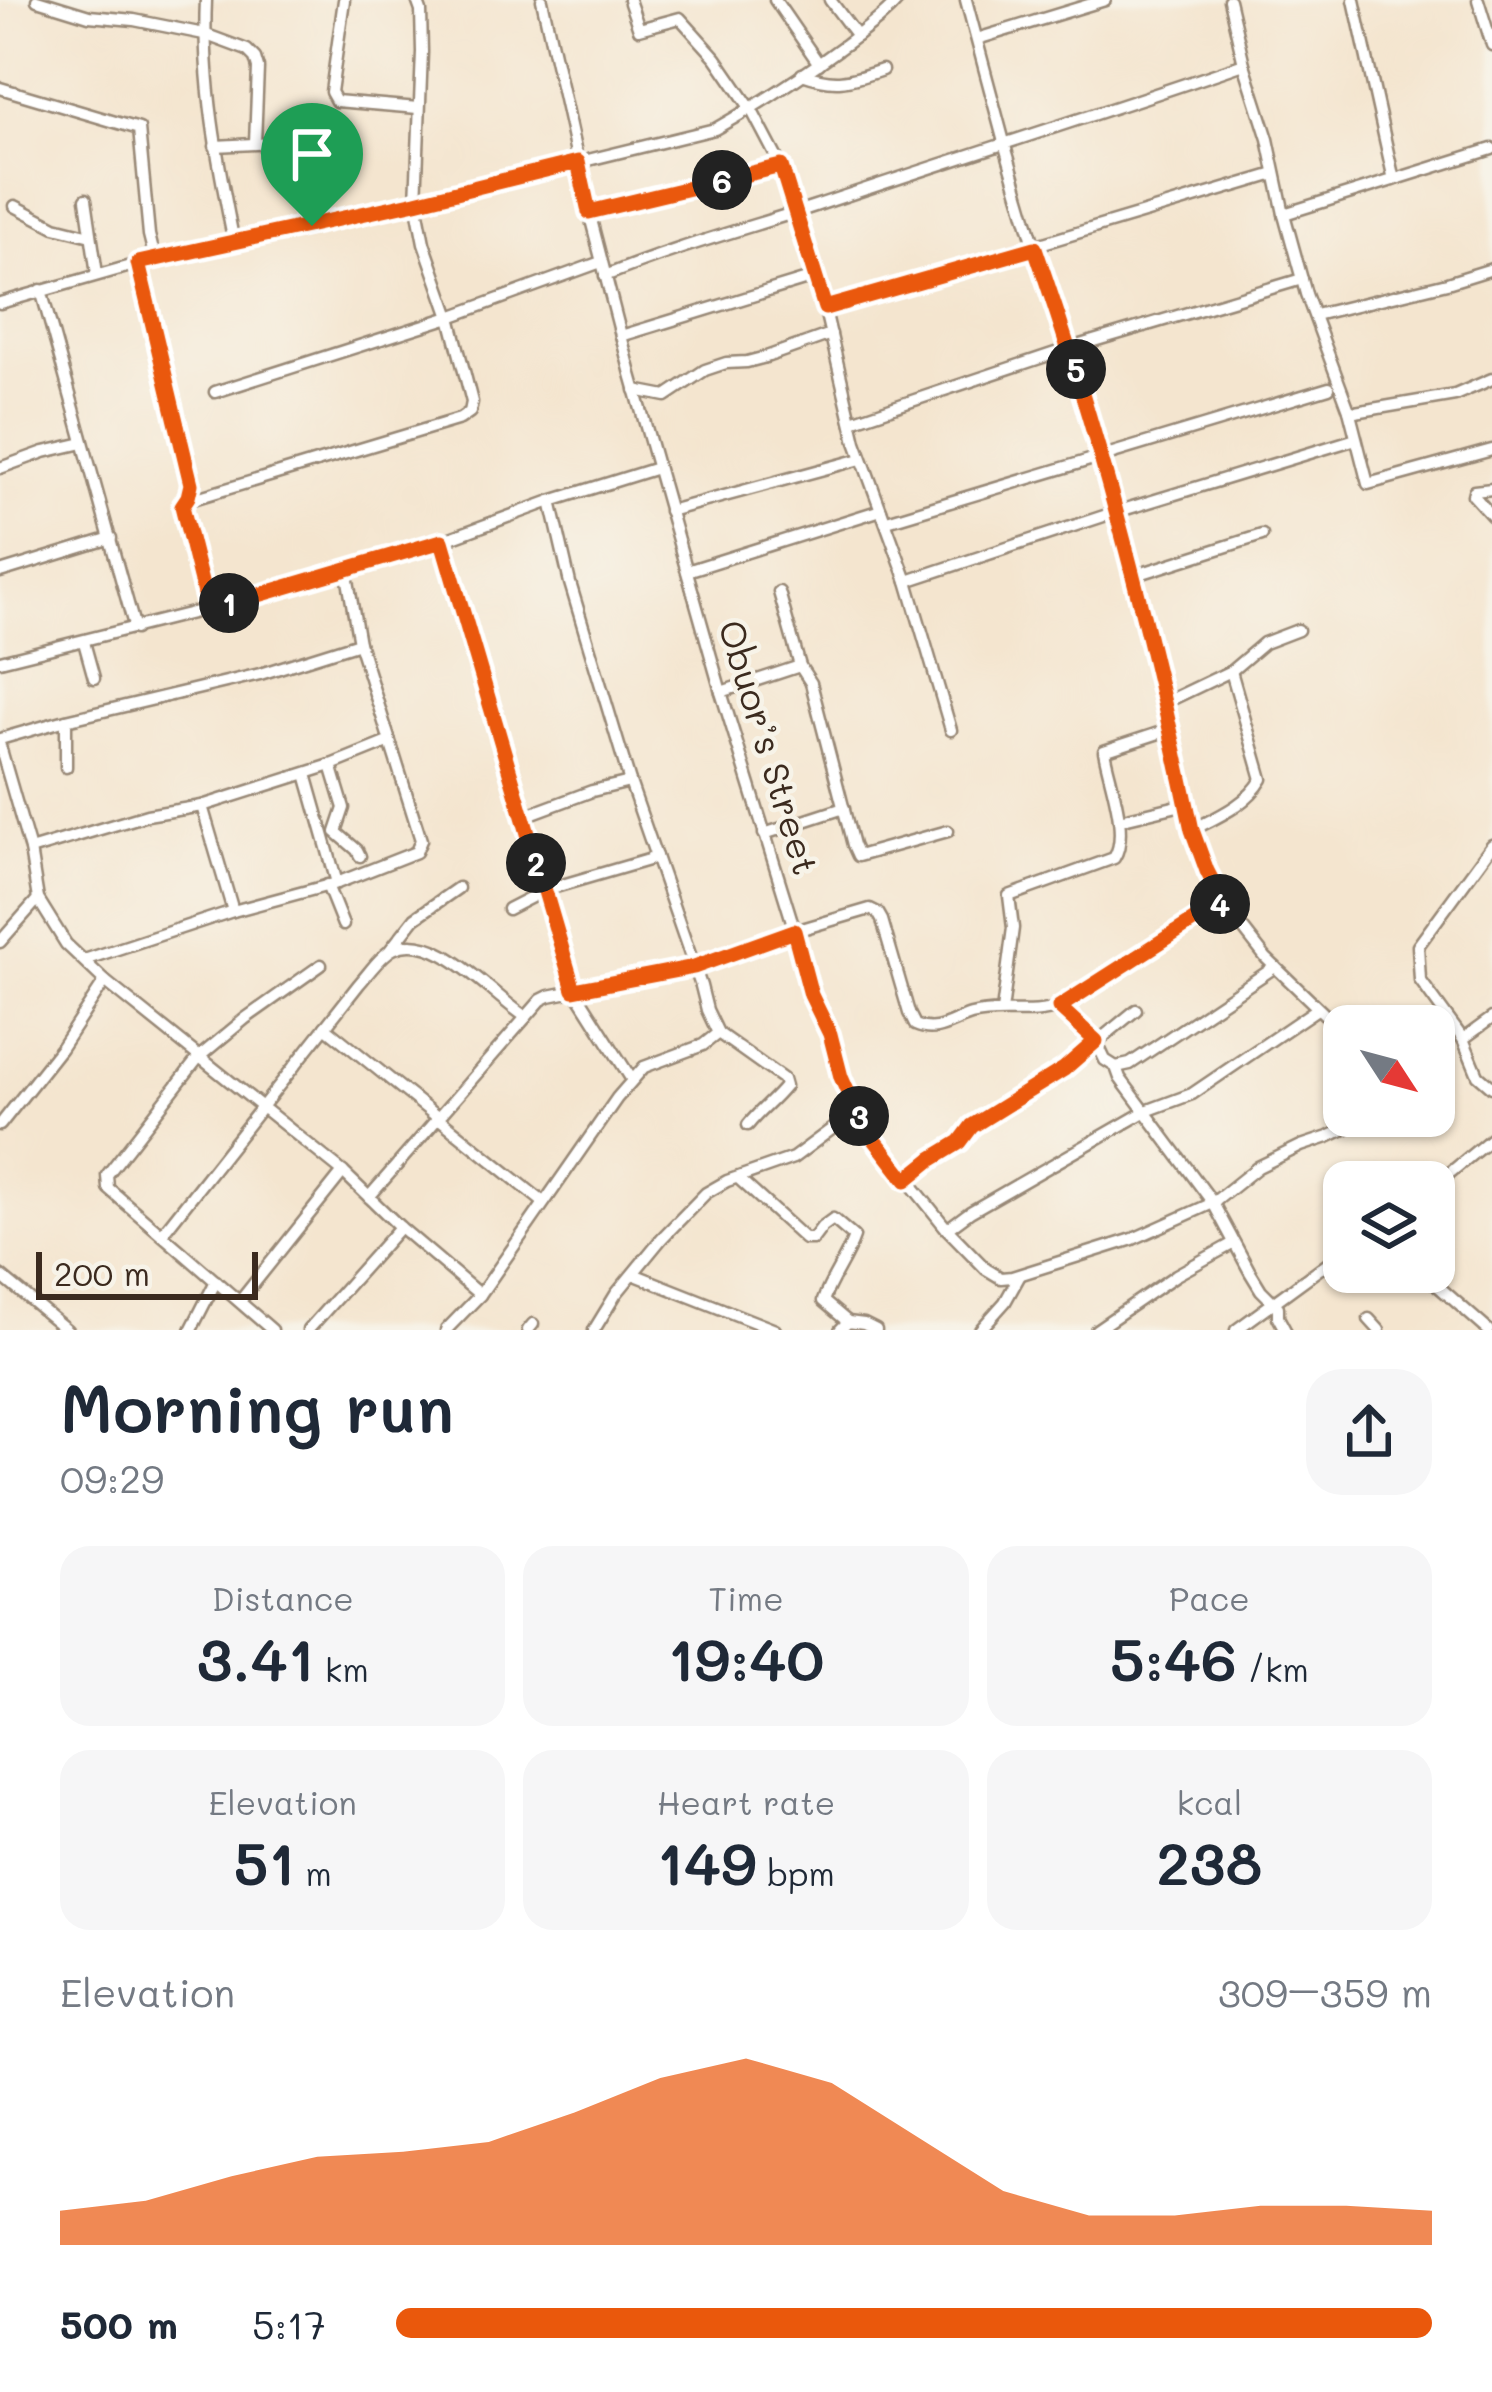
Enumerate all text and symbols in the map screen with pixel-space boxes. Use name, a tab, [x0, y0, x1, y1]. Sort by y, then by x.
pin	[261, 103, 363, 226]
icon: arrive	[279, 121, 345, 187]
pin: 6	[692, 150, 752, 210]
text: 6	[712, 158, 732, 201]
pin: 5	[1046, 339, 1106, 399]
text: 5	[1066, 347, 1086, 390]
pin: 1	[199, 573, 259, 633]
text: 1	[222, 581, 236, 624]
street label: Obuor’s Street	[709, 614, 831, 880]
pin: 2	[506, 833, 566, 893]
text: 2	[527, 841, 545, 884]
pin: 4	[1190, 874, 1250, 934]
text: 4	[1210, 882, 1230, 925]
north arrow	[1323, 1005, 1455, 1137]
map controls	[1323, 1005, 1455, 1293]
pin: 3	[829, 1086, 889, 1146]
text: 3	[849, 1094, 869, 1137]
button: layers	[1323, 1161, 1455, 1293]
scale bar	[36, 1246, 258, 1299]
text: 200 m	[54, 1251, 150, 1294]
text: Morning run	[60, 1364, 454, 1450]
button: share	[1306, 1369, 1432, 1495]
text: 09:29	[60, 1452, 164, 1503]
text: Distance	[212, 1576, 354, 1619]
text: Time	[708, 1576, 784, 1619]
text: Pace	[1169, 1576, 1250, 1619]
text: 3.41	[197, 1619, 314, 1697]
text: 19:40	[668, 1619, 824, 1697]
text: 5:46	[1110, 1619, 1237, 1697]
text: km	[314, 1647, 369, 1690]
text: /km	[1237, 1647, 1309, 1690]
text: Elevation	[209, 1780, 357, 1823]
text: Heart rate	[657, 1780, 835, 1823]
text: kcal	[1176, 1780, 1242, 1823]
text: 51	[233, 1823, 295, 1901]
text: 149	[657, 1823, 757, 1901]
text: 238	[1156, 1823, 1262, 1901]
text: m	[295, 1851, 332, 1894]
text: bpm	[757, 1851, 835, 1894]
text: Elevation	[60, 1966, 235, 2017]
text: 309–359 m	[1218, 1966, 1432, 2017]
text: 500 m	[60, 2298, 178, 2349]
text: 5:17	[252, 2298, 326, 2349]

